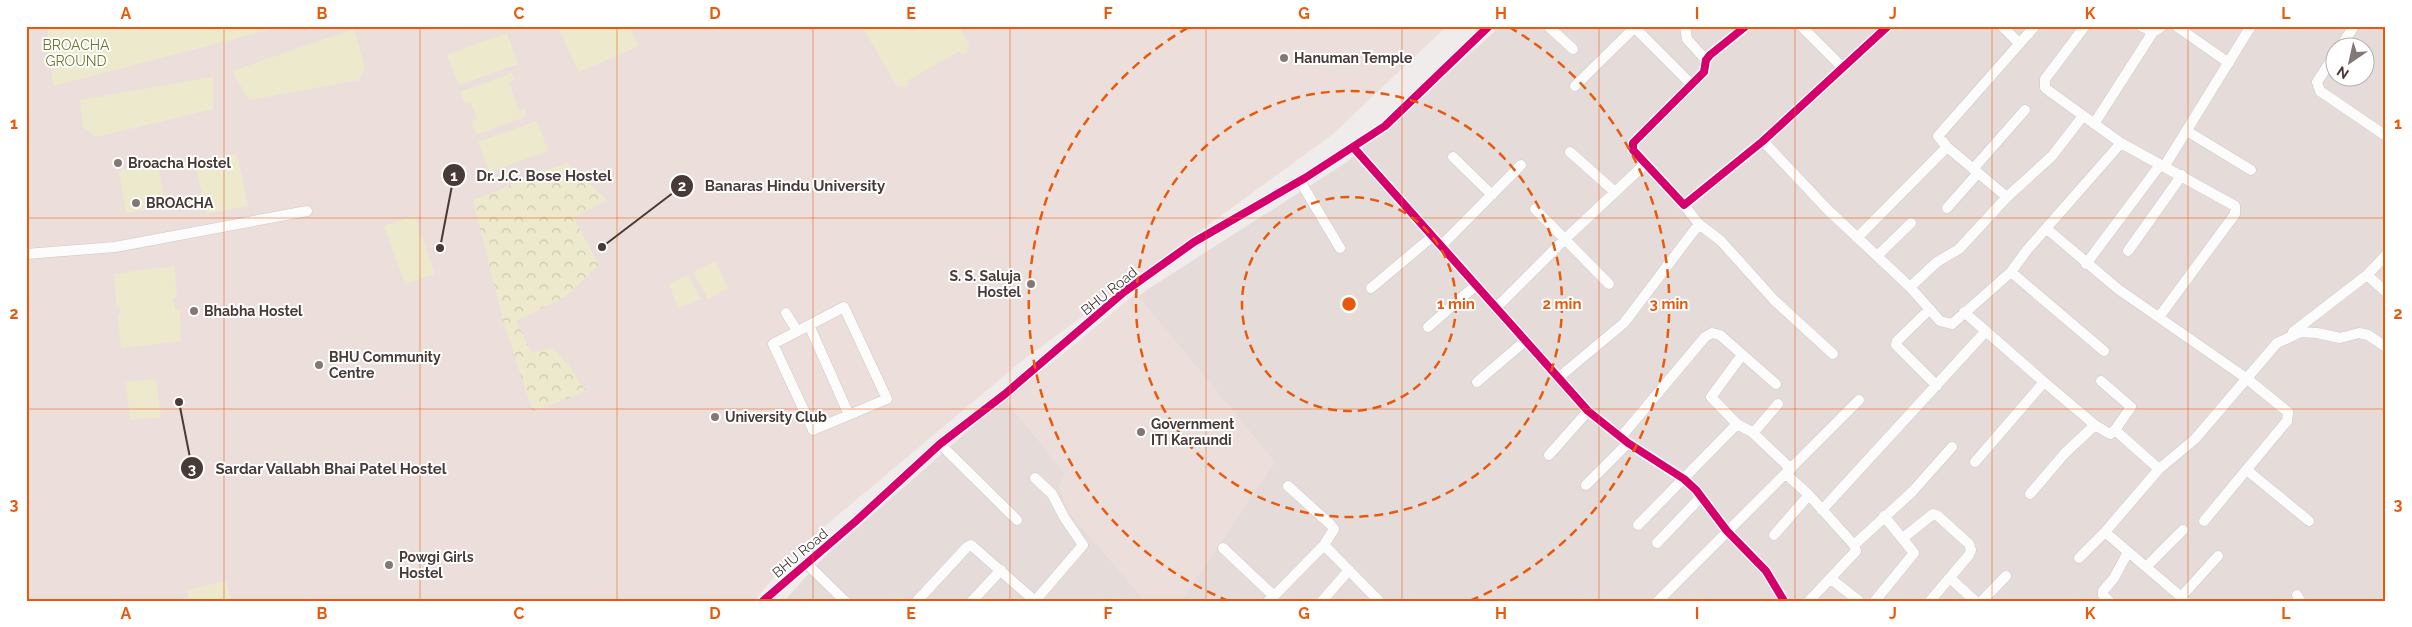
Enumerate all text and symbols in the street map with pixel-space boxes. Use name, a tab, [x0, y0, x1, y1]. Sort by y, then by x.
text: A	[121, 4, 132, 23]
text: B	[317, 4, 328, 23]
text: C	[514, 4, 525, 23]
text: D	[709, 4, 721, 23]
text: E	[906, 4, 916, 23]
text: F	[1103, 4, 1113, 23]
text: G	[1298, 4, 1310, 23]
text: H	[1495, 4, 1507, 23]
text: I	[1695, 4, 1699, 23]
text: J	[1889, 4, 1897, 23]
text: K	[2085, 4, 2096, 23]
text: L	[2281, 4, 2291, 23]
park label: BROACHA GROUND	[42, 37, 110, 69]
north arrow	[2324, 38, 2374, 88]
place label: Hanuman Temple	[1294, 50, 1413, 66]
marker: Hanuman Temple	[1278, 52, 1290, 64]
text: N	[2334, 63, 2352, 82]
text: 1	[10, 114, 18, 133]
text: 1	[2394, 114, 2402, 133]
place label: Broacha Hostel	[128, 155, 231, 171]
marker: Broacha Hostel	[112, 157, 124, 169]
callout: Dr. J.C. Bose Hostel	[441, 160, 622, 190]
text: 1	[450, 167, 458, 185]
text: Dr. J.C. Bose Hostel	[476, 167, 612, 185]
callout: Banaras Hindu University	[670, 171, 895, 201]
text: 2	[678, 177, 686, 195]
text: Banaras Hindu University	[705, 177, 886, 195]
place label: BROACHA	[146, 195, 214, 211]
marker: BROACHA	[130, 197, 142, 209]
street label: BHU Road	[1078, 264, 1140, 318]
place label: S. S. Saluja Hostel	[949, 268, 1022, 300]
marker: S. S. Saluja Hostel	[1025, 278, 1037, 290]
centre of rings	[1340, 295, 1358, 313]
text: 1 min	[1437, 295, 1475, 313]
text: 2 min	[1543, 295, 1581, 313]
text: 3 min	[1650, 295, 1688, 313]
place label: Bhabha Hostel	[204, 303, 303, 319]
text: 2	[9, 304, 19, 323]
text: 2	[2393, 304, 2403, 323]
marker: Bhabha Hostel	[188, 305, 200, 317]
place label: BHU Community Centre	[329, 349, 441, 381]
marker: BHU Community Centre	[313, 359, 325, 371]
place label: University Club	[725, 409, 827, 425]
marker: University Club	[709, 411, 721, 423]
place label: Government ITI Karaundi	[1151, 416, 1235, 448]
marker: Government ITI Karaundi	[1135, 426, 1147, 438]
callout: Sardar Vallabh Bhai Patel Hostel	[180, 453, 457, 483]
text: 3	[188, 460, 196, 478]
text: Sardar Vallabh Bhai Patel Hostel	[215, 460, 447, 478]
text: 3	[10, 495, 19, 514]
text: 3	[2394, 495, 2403, 514]
street label: BHU Road	[769, 525, 831, 581]
place label: Powgi Girls Hostel	[399, 549, 474, 581]
marker: Powgi Girls Hostel	[383, 559, 395, 571]
text: A	[121, 604, 132, 623]
text: B	[317, 604, 328, 623]
text: C	[514, 604, 525, 623]
text: D	[709, 604, 721, 623]
text: E	[906, 604, 916, 623]
text: F	[1103, 604, 1113, 623]
text: G	[1298, 604, 1310, 623]
text: H	[1495, 604, 1507, 623]
text: I	[1695, 604, 1699, 623]
text: J	[1889, 604, 1897, 623]
text: K	[2085, 604, 2096, 623]
text: L	[2281, 604, 2291, 623]

